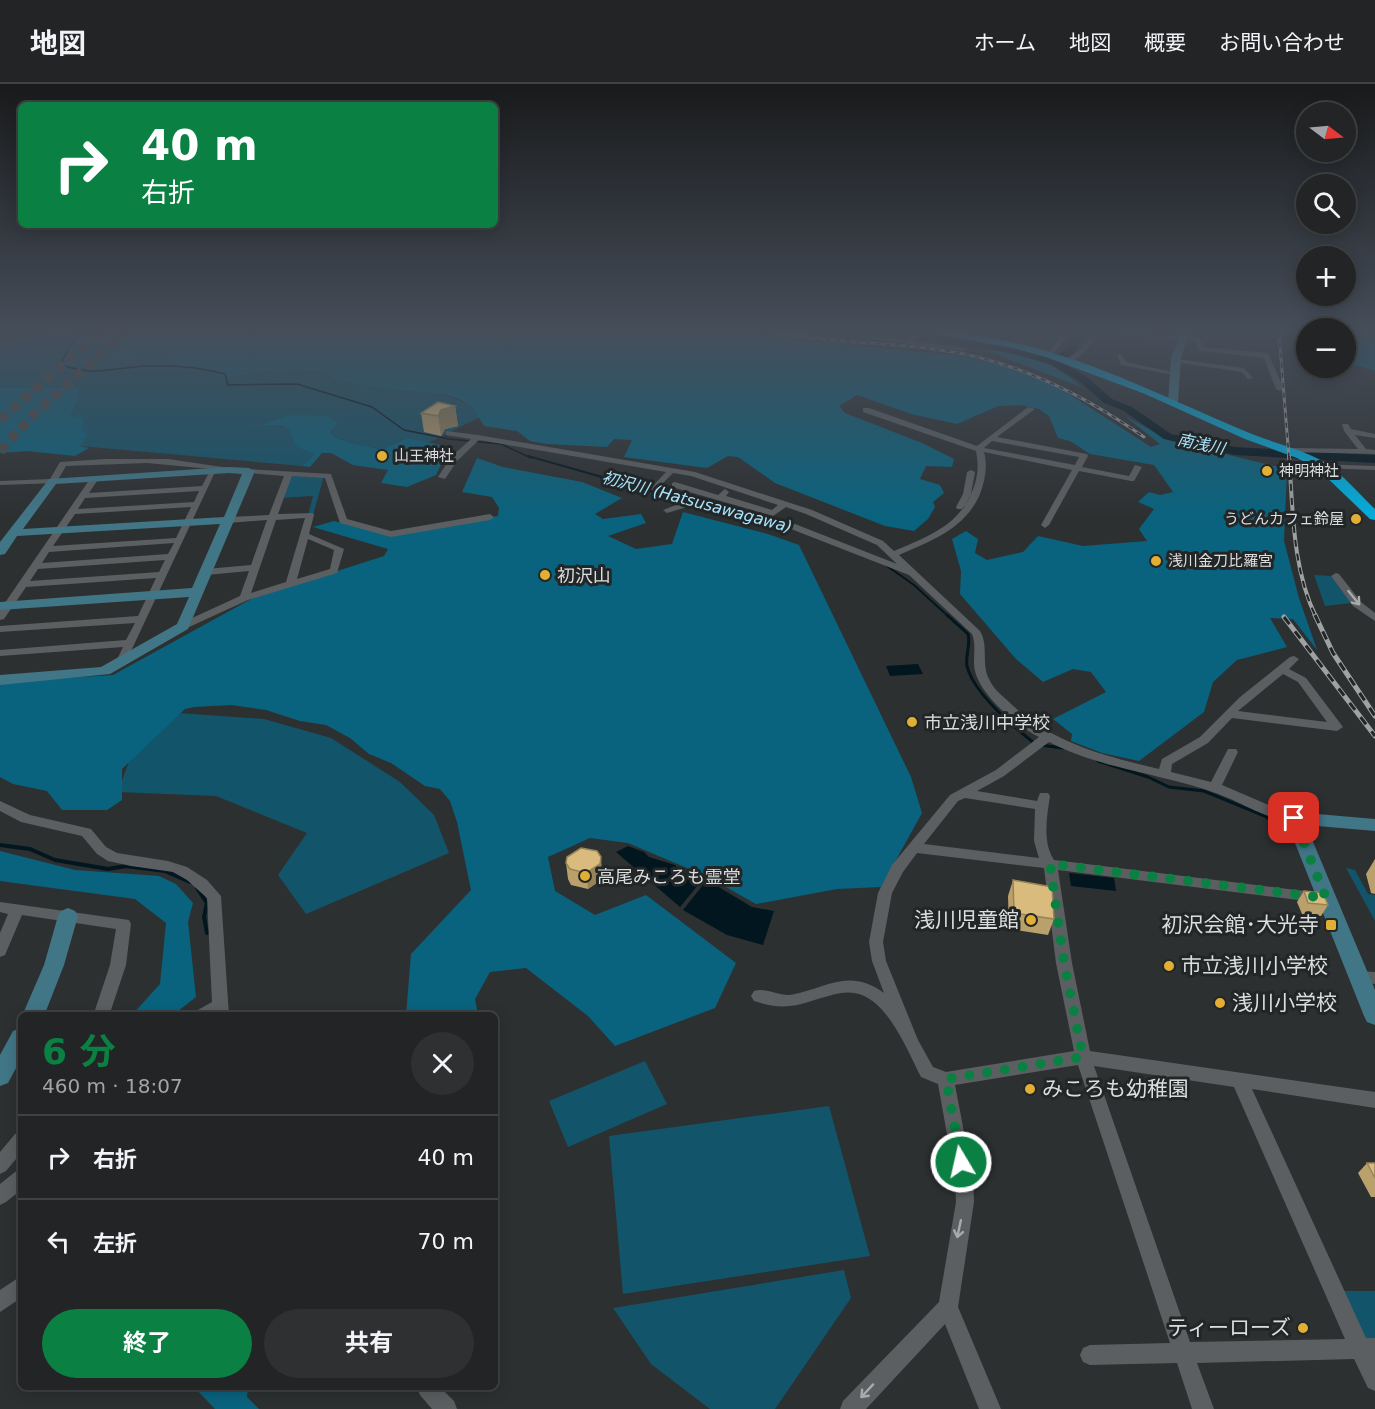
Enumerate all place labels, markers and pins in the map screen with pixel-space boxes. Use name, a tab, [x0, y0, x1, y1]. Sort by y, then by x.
place label: 山王神社	[394, 447, 454, 465]
marker: 山王神社	[375, 449, 389, 463]
place label: 神明神社	[1279, 462, 1339, 480]
marker: 神明神社	[1260, 464, 1274, 478]
place label: うどんカフェ鈴屋	[1224, 510, 1344, 528]
marker: うどんカフェ鈴屋	[1349, 512, 1363, 526]
place label: 浅川金刀比羅宮	[1168, 552, 1273, 570]
marker: 浅川金刀比羅宮	[1149, 554, 1163, 568]
place label: 初沢山	[557, 565, 611, 586]
marker: 初沢山	[538, 568, 552, 582]
place label: 市立浅川中学校	[924, 712, 1050, 733]
marker: 市立浅川中学校	[905, 715, 919, 729]
pin	[1268, 792, 1319, 843]
place label: 高尾みころも霊堂	[597, 866, 741, 887]
marker: 高尾みころも霊堂	[578, 869, 592, 883]
place label: 浅川児童館	[914, 908, 1019, 932]
marker: 浅川児童館	[1024, 913, 1038, 927]
place label: 初沢会館･大光寺	[1162, 913, 1319, 937]
marker: 初沢会館･大光寺	[1324, 918, 1338, 932]
place label: 市立浅川小学校	[1181, 954, 1328, 978]
marker: 市立浅川小学校	[1162, 959, 1176, 973]
place label: 浅川小学校	[1232, 991, 1337, 1015]
marker: 浅川小学校	[1213, 996, 1227, 1010]
place label: みころも幼稚園	[1042, 1077, 1189, 1101]
marker: みころも幼稚園	[1023, 1082, 1037, 1096]
place label: ティーローズ	[1167, 1316, 1291, 1340]
marker: ティーローズ	[1296, 1321, 1310, 1335]

